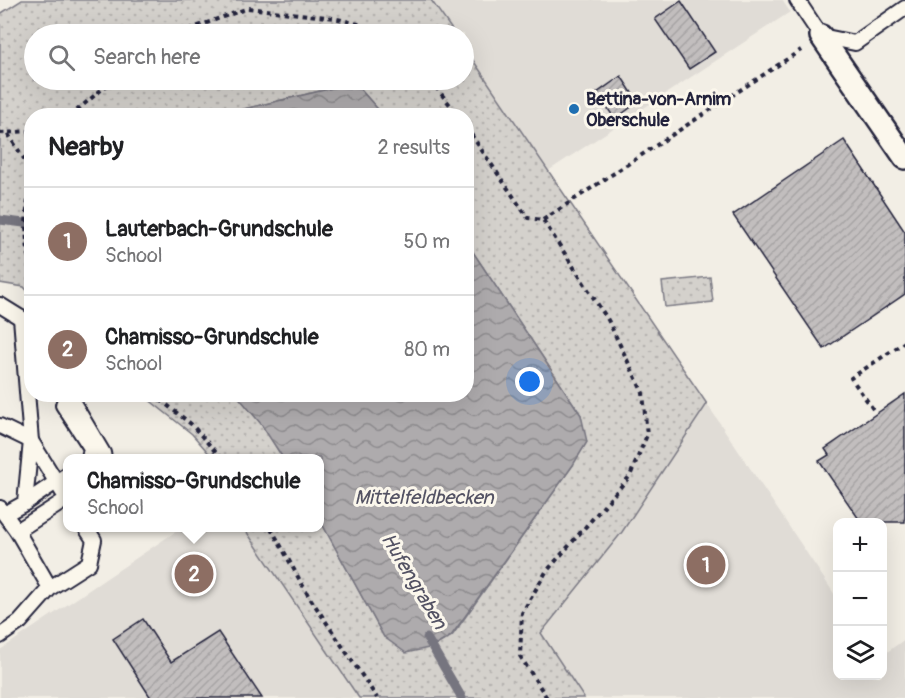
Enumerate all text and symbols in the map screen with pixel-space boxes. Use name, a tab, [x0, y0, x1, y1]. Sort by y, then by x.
search box	[24, 24, 474, 90]
icon: search	[45, 41, 78, 74]
text: Search here	[93, 43, 200, 71]
place label: Bettina-von-Arnim Oberschule	[586, 88, 731, 132]
marker: Bettina-von-Arnim Oberschule	[567, 102, 581, 116]
text: Nearby	[48, 131, 124, 163]
text: 2 results	[378, 135, 450, 160]
text: Lauterbach-Grundschule	[105, 215, 333, 243]
text: 1	[64, 229, 71, 254]
text: 50 m	[403, 229, 450, 254]
text: School	[105, 243, 162, 268]
text: Chamisso-Grundschule	[105, 323, 319, 351]
text: 2	[62, 337, 73, 362]
text: 80 m	[404, 337, 450, 362]
text: School	[105, 351, 162, 376]
your location	[515, 367, 544, 396]
popup	[63, 454, 324, 532]
text: Chamisso-Grundschule	[87, 467, 300, 495]
water label: Mittelfeldbecken	[355, 485, 495, 510]
text: School	[87, 495, 144, 520]
map controls	[833, 518, 887, 680]
button: +	[833, 518, 887, 572]
water label: Hufengraben	[376, 528, 453, 635]
pin: 1	[686, 542, 726, 588]
pin: 2	[174, 552, 214, 596]
button: −	[833, 572, 887, 626]
button: layers	[833, 626, 887, 680]

